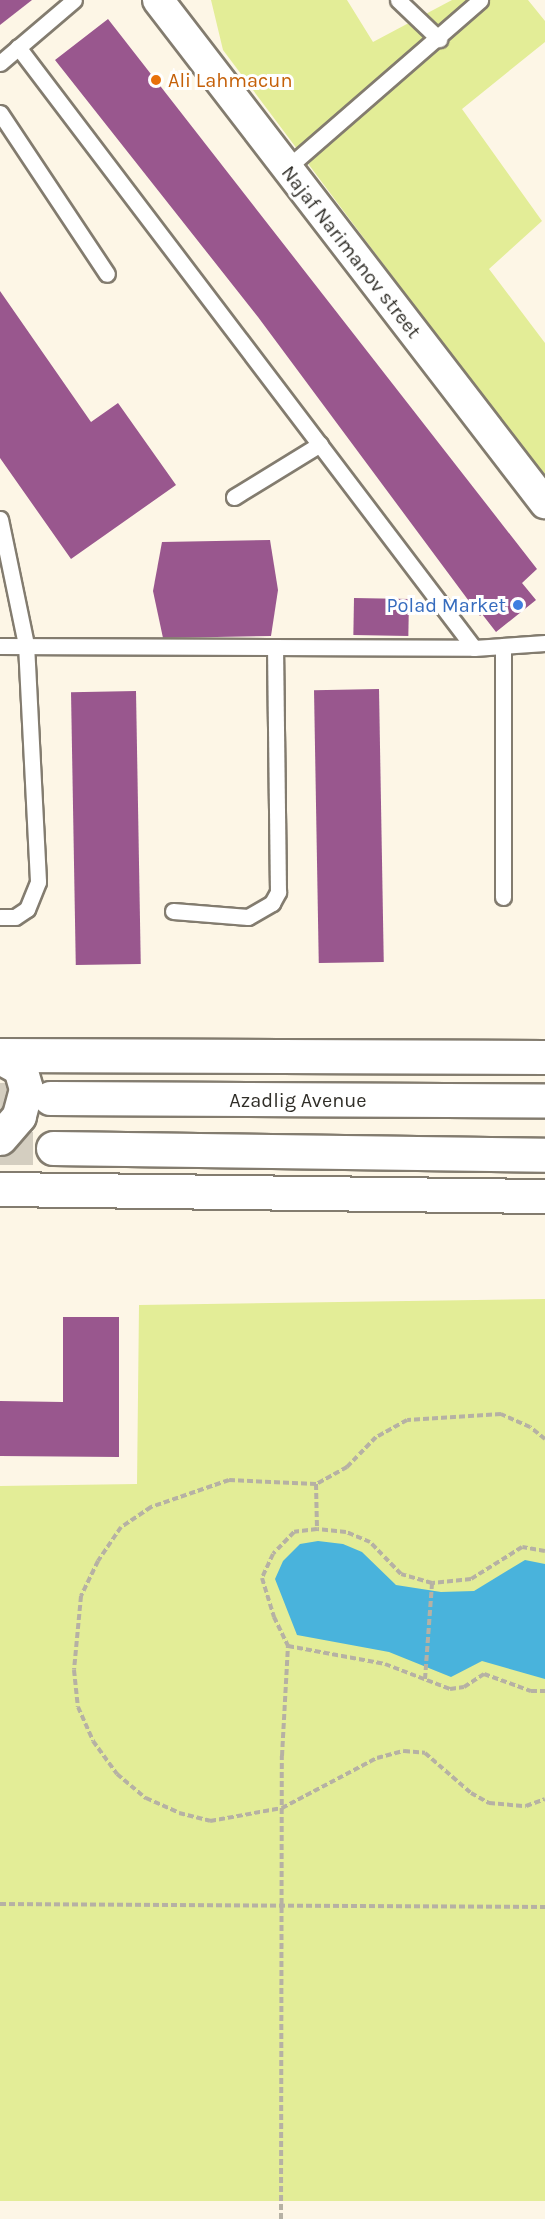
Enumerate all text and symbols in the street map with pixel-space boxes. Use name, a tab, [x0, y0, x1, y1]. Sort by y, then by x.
place label: Ali Lahmacun	[168, 68, 292, 92]
marker: Ali Lahmacun	[149, 73, 163, 87]
street label: Najaf Narimanov street	[276, 161, 426, 343]
place label: Polad Market	[387, 593, 506, 617]
marker: Polad Market	[511, 598, 525, 612]
street label: Azadlig Avenue	[229, 1088, 367, 1112]

